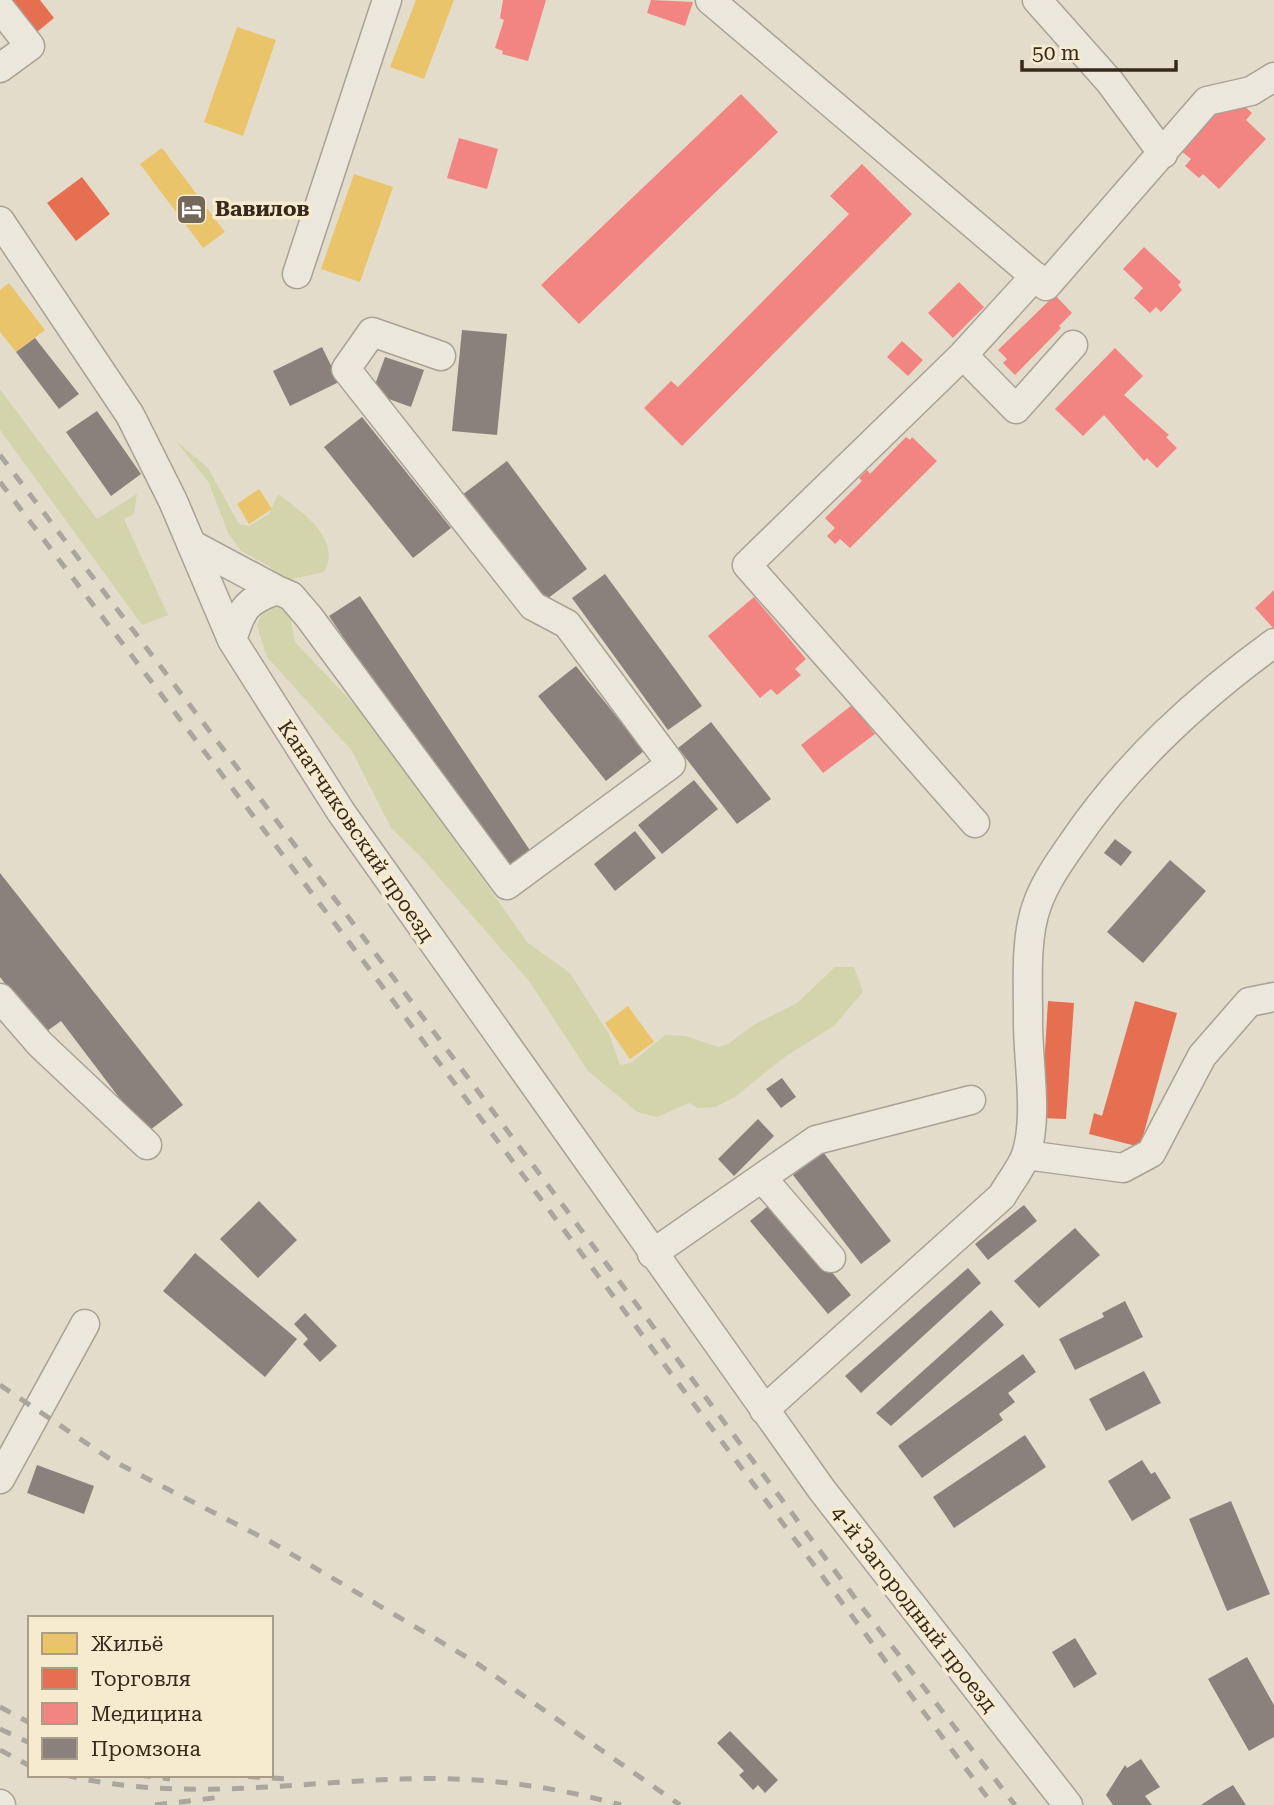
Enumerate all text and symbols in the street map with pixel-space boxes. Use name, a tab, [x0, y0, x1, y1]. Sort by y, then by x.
scale bar	[1022, 28, 1176, 72]
text: 50 m	[1032, 41, 1080, 65]
hotel icon: Вавилов	[175, 192, 209, 226]
place label: Вавилов	[215, 197, 310, 221]
street label: Канатчиковский проезд	[273, 716, 439, 946]
street label: 4-й Загородный проезд	[826, 1501, 1002, 1717]
legend	[28, 1616, 273, 1777]
text: Жильё	[91, 1632, 163, 1656]
text: Торговля	[91, 1667, 191, 1691]
text: Медицина	[91, 1702, 203, 1726]
text: Промзона	[91, 1737, 201, 1761]

